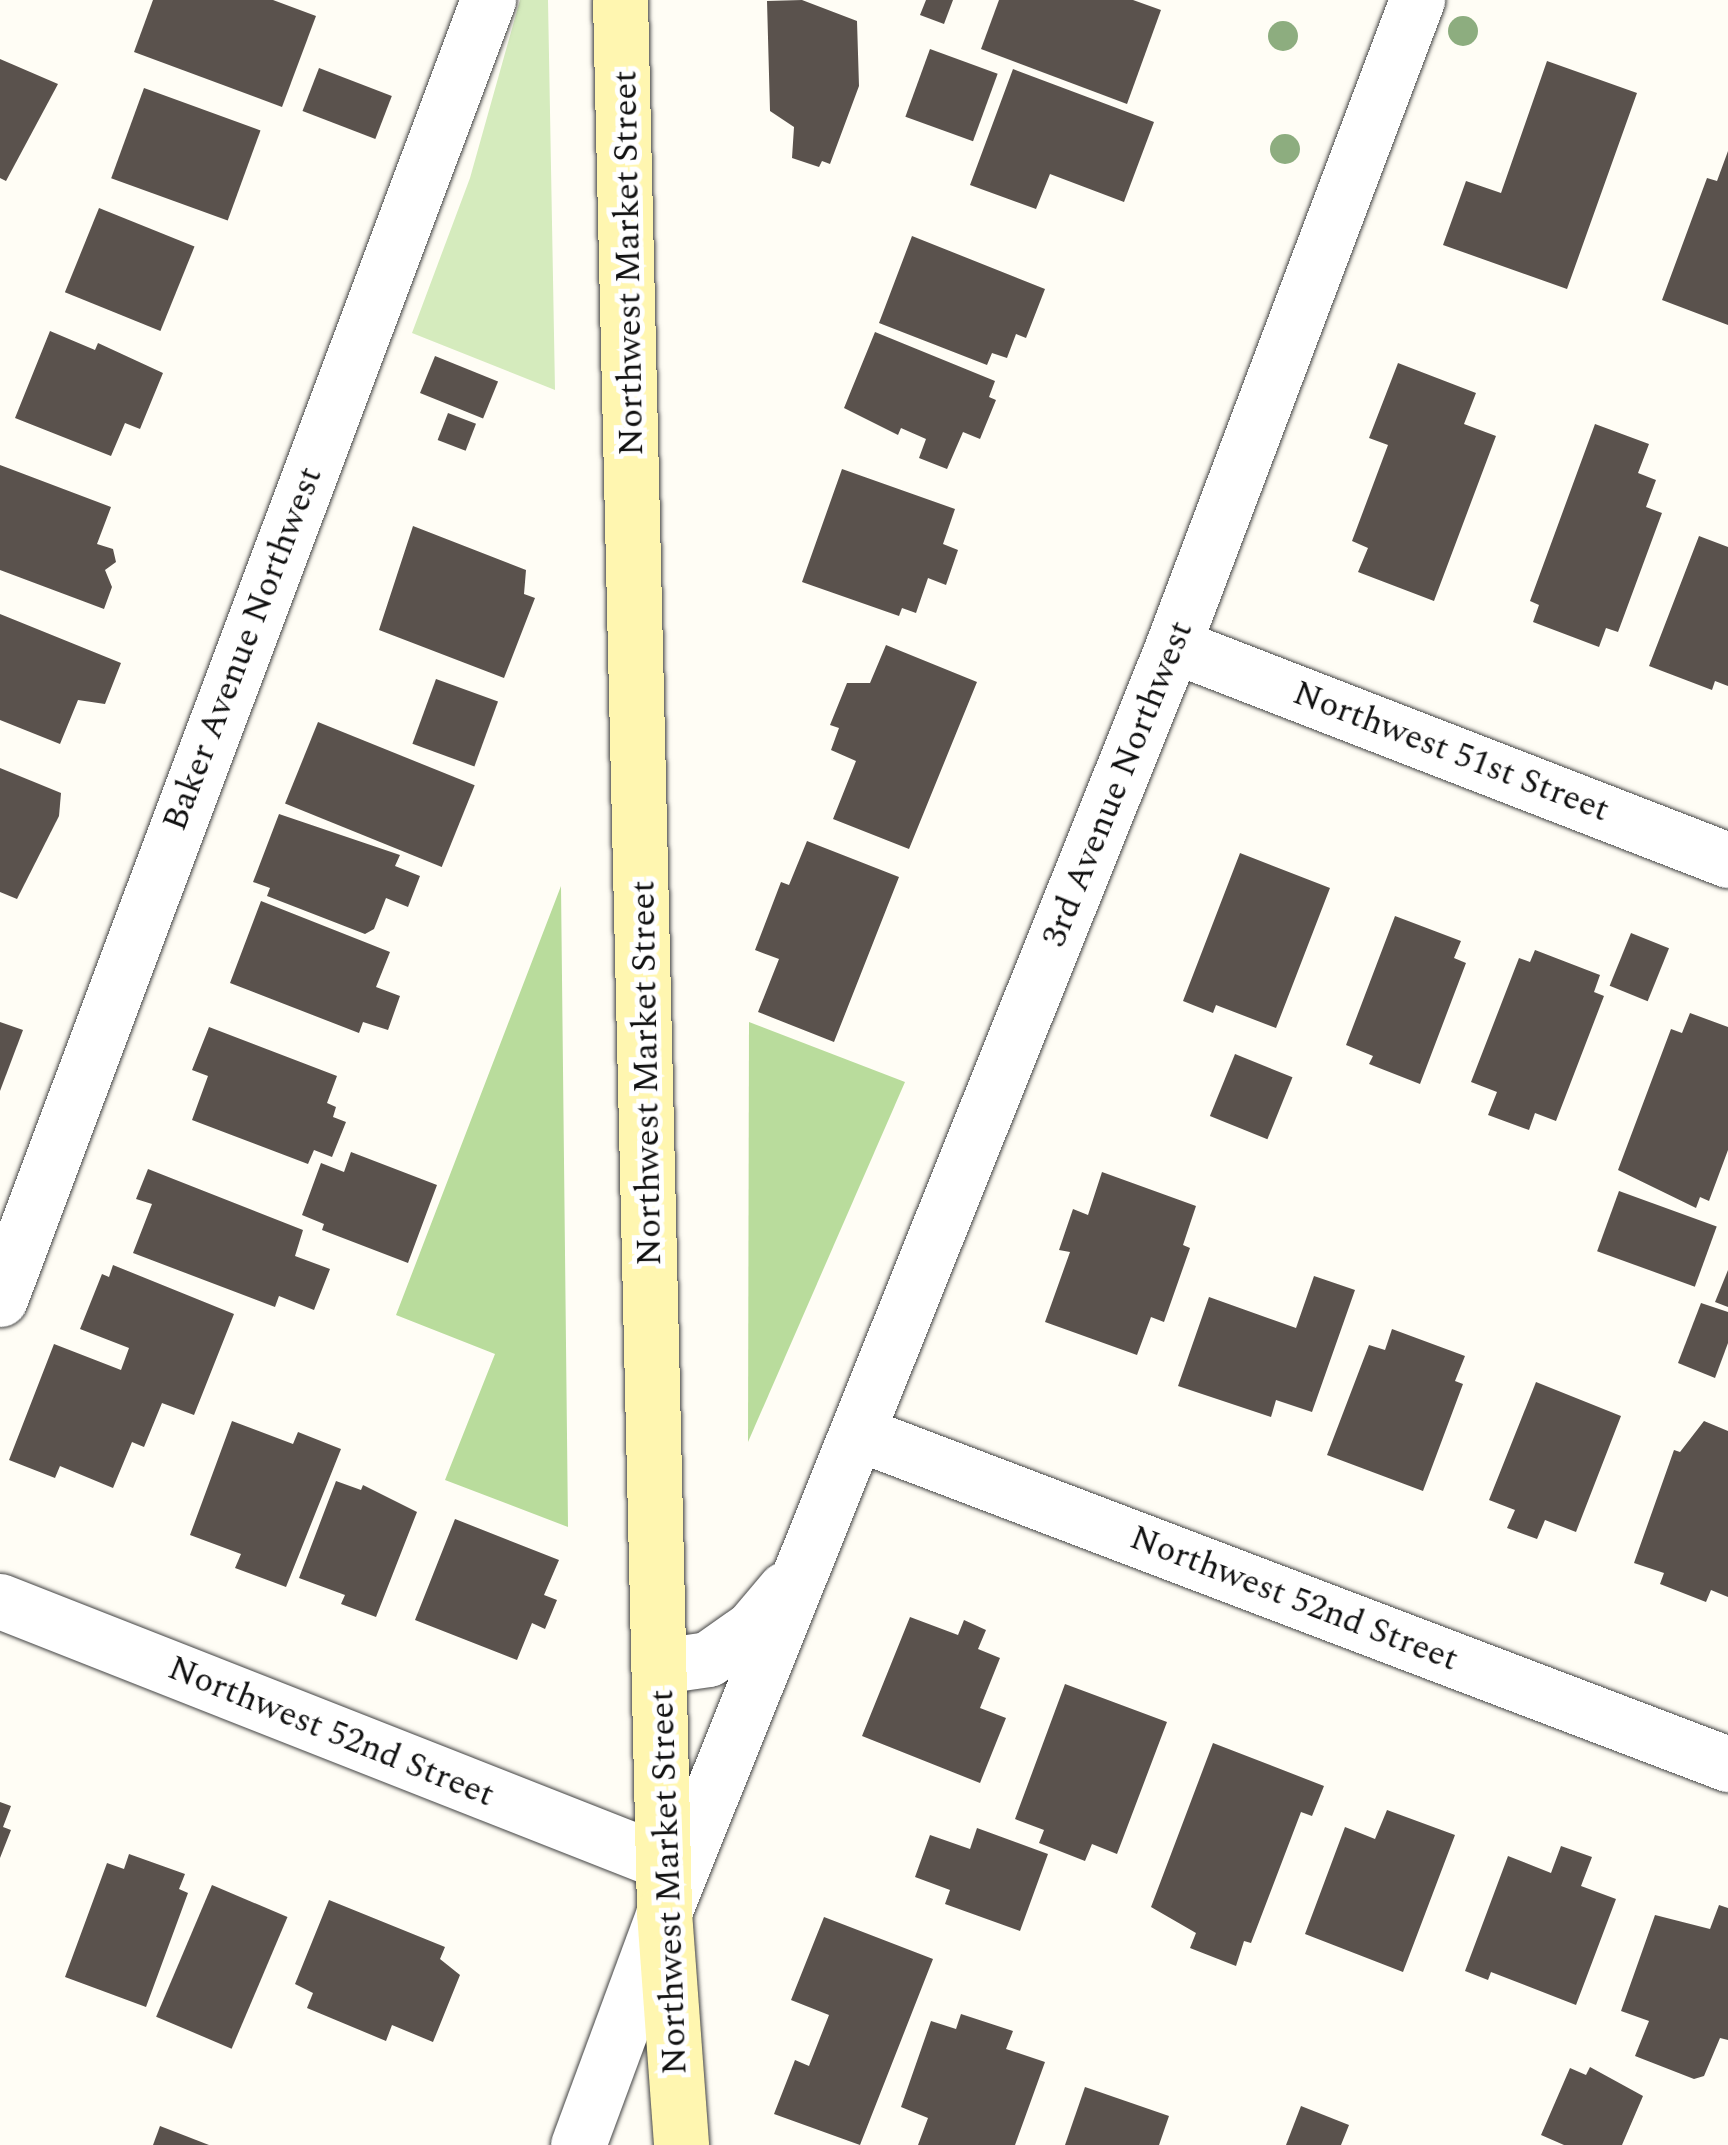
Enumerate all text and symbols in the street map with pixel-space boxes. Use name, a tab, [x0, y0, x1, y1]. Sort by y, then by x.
street label: Northwest Market Street	[605, 70, 653, 456]
street label: Baker Avenue Northwest	[154, 461, 332, 837]
street label: 3rd Avenue Northwest	[1033, 615, 1203, 953]
street label: Northwest 51st Street	[1287, 672, 1615, 832]
street label: Northwest Market Street	[623, 880, 671, 1266]
street label: Northwest 52nd Street	[1124, 1517, 1464, 1681]
street label: Northwest 52nd Street	[162, 1647, 500, 1817]
street label: Northwest Market Street	[641, 1689, 697, 2075]

